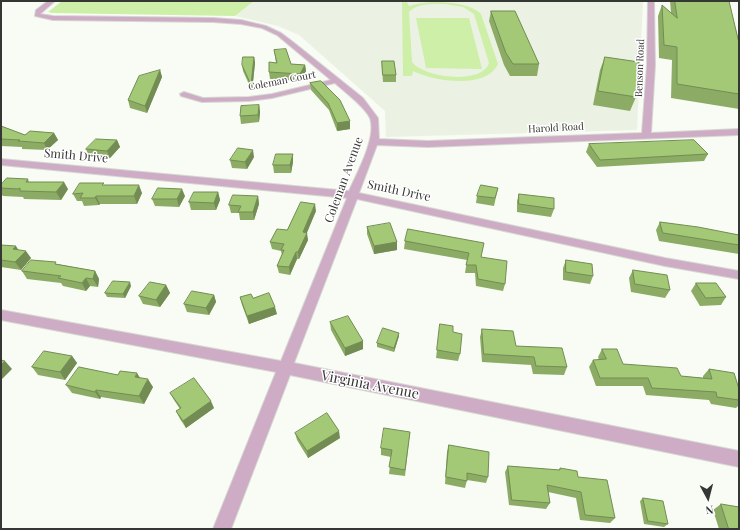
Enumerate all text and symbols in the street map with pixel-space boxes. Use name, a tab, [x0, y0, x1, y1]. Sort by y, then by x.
street label: Benson Road	[633, 39, 647, 97]
street label: Coleman Court	[247, 69, 317, 93]
street label: Harold Road	[528, 121, 584, 135]
street label: Coleman Avenue	[322, 135, 366, 225]
street label: Smith Drive	[43, 146, 109, 166]
street label: Smith Drive	[366, 177, 432, 205]
street label: Virginia Avenue	[320, 367, 420, 403]
north arrow	[688, 478, 728, 518]
text: N	[705, 502, 714, 518]

